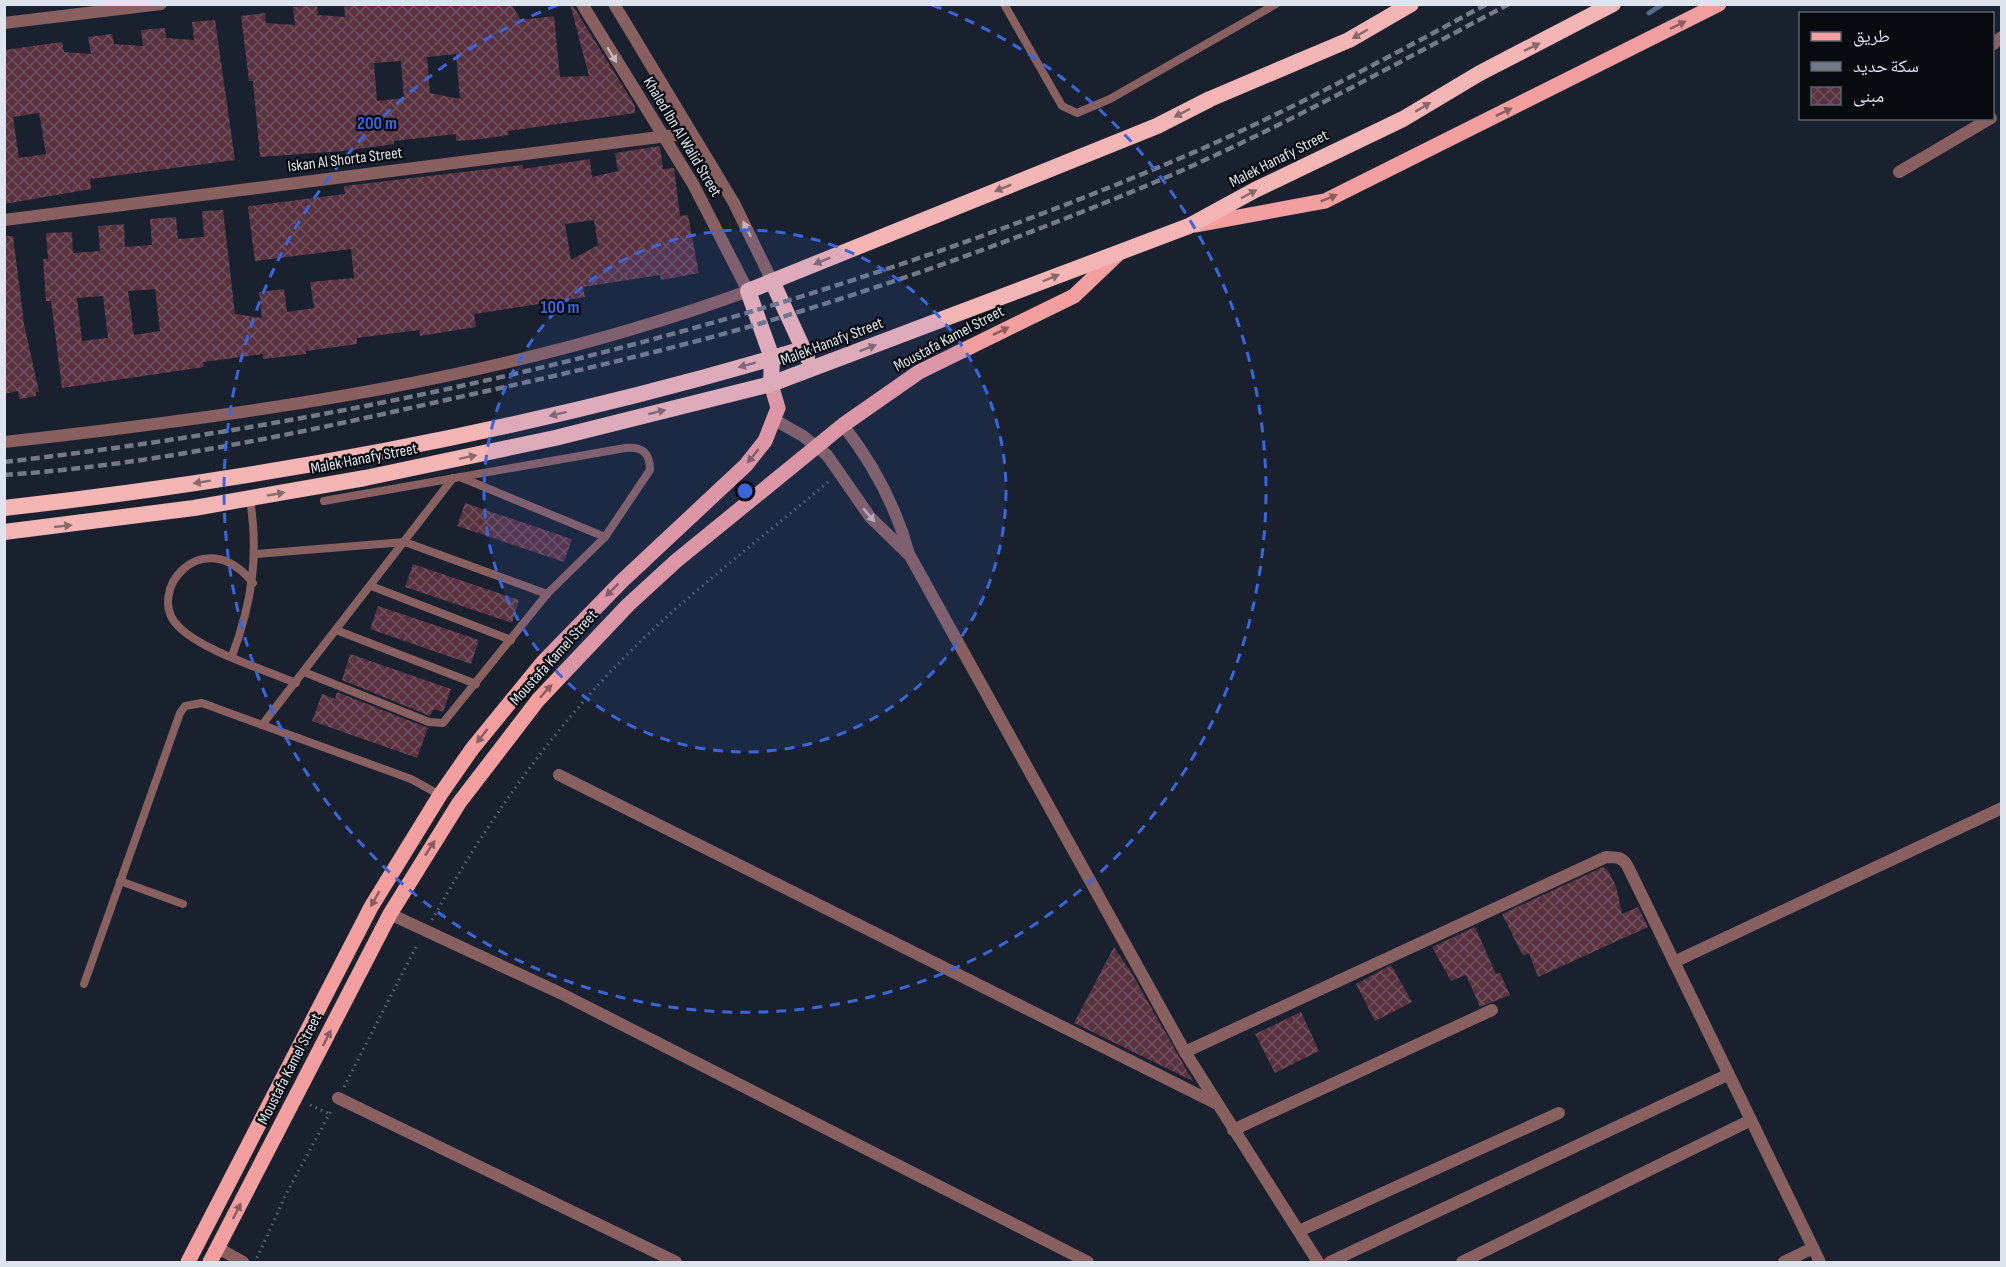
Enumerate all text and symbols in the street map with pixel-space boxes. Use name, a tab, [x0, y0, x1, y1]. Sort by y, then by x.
legend	[1799, 12, 1994, 120]
one-way arrow	[1670, 20, 1687, 30]
text: طريق	[1853, 26, 1890, 47]
one-way arrow	[1351, 29, 1368, 39]
one-way arrow	[1524, 42, 1541, 51]
one-way arrow	[607, 47, 618, 63]
text: سكة حديد	[1853, 56, 1919, 77]
street label: Khaled Ibn Al Walid Street	[639, 74, 725, 200]
text: مبنى	[1853, 86, 1884, 107]
one-way arrow	[1415, 101, 1431, 112]
one-way arrow	[1495, 107, 1512, 116]
one-way arrow	[1174, 109, 1191, 118]
text: 200 m	[357, 113, 397, 134]
street label: Malek Hanafy Street	[1226, 126, 1332, 192]
street label: Iskan Al Shorta Street	[286, 144, 404, 176]
one-way arrow	[993, 184, 1011, 194]
one-way arrow	[1241, 189, 1258, 199]
one-way arrow	[1320, 193, 1338, 203]
one-way arrow	[742, 220, 752, 237]
one-way arrow	[812, 256, 830, 266]
one-way arrow	[1042, 273, 1060, 283]
text: 100 m	[541, 297, 580, 318]
street label: Moustafa Kamel Street	[891, 302, 1007, 376]
street label: Malek Hanafy Street	[778, 314, 886, 370]
one-way arrow	[992, 326, 1009, 335]
one-way arrow	[860, 342, 878, 352]
one-way arrow	[738, 360, 756, 370]
one-way arrow	[648, 406, 667, 416]
one-way arrow	[549, 409, 567, 419]
street label: Malek Hanafy Street	[309, 439, 419, 479]
one-way arrow	[747, 448, 760, 463]
one-way arrow	[458, 451, 477, 461]
one-way arrow	[192, 478, 211, 487]
centre of rings	[735, 481, 755, 501]
one-way arrow	[267, 489, 286, 498]
one-way arrow	[862, 507, 875, 522]
one-way arrow	[53, 521, 72, 531]
one-way arrow	[605, 583, 619, 597]
street label: Moustafa Kamel Street	[506, 606, 602, 710]
one-way arrow	[539, 684, 552, 699]
one-way arrow	[476, 728, 489, 744]
one-way arrow	[424, 840, 435, 856]
one-way arrow	[370, 891, 381, 907]
street label: Moustafa Kamel Street	[254, 1010, 326, 1128]
one-way arrow	[322, 1029, 331, 1046]
one-way arrow	[232, 1202, 242, 1219]

